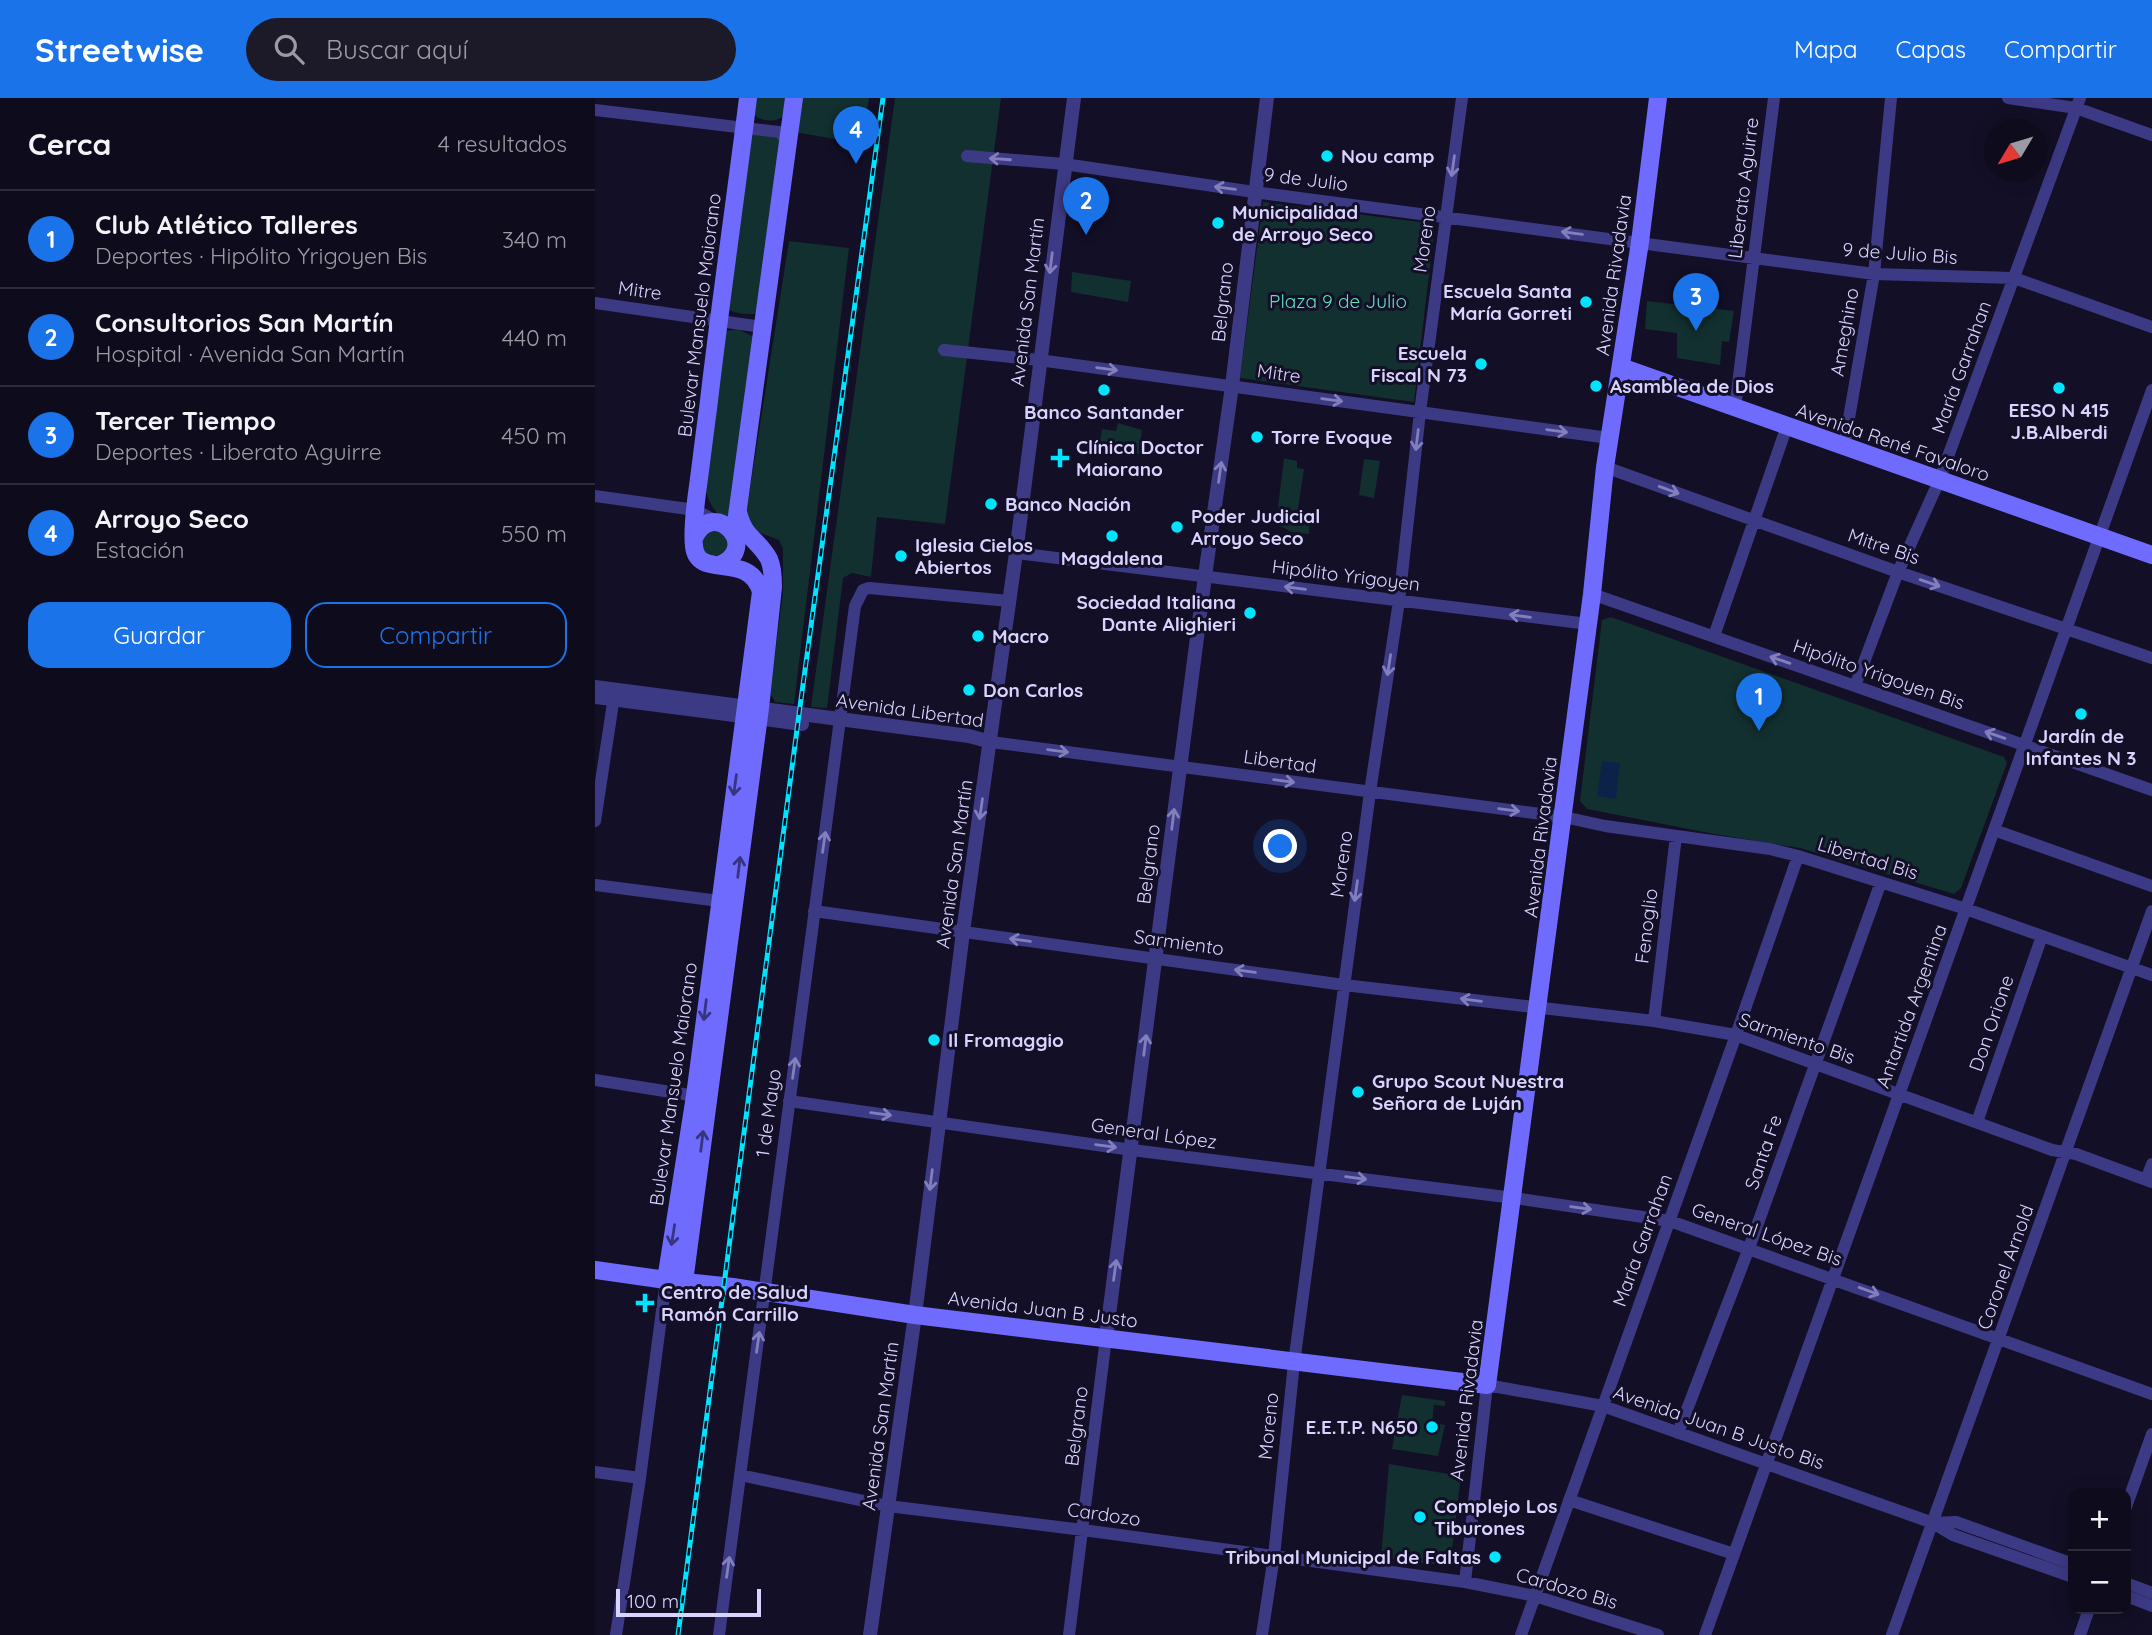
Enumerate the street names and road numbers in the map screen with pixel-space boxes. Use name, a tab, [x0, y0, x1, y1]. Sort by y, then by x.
street label: Liberato Aguirre	[1722, 116, 1764, 260]
street label: 9 de Julio	[1262, 162, 1350, 196]
street label: Bulevar Mansuelo Maiorano	[672, 192, 726, 438]
street label: Avenida Rivadavia	[1590, 193, 1636, 357]
street label: Moreno	[1407, 204, 1441, 274]
street label: Avenida San Martín	[1005, 216, 1049, 388]
street label: 9 de Julio Bis	[1842, 237, 1958, 269]
street label: Belgrano	[1206, 261, 1238, 343]
street label: Mitre	[617, 275, 663, 305]
street label: Ameghino	[1824, 286, 1864, 378]
street label: María Garrahan	[1926, 297, 1996, 437]
street label: Mitre	[1256, 358, 1302, 388]
street label: Avenida René Favaloro	[1793, 398, 1993, 486]
street label: Mitre Bis	[1845, 523, 1923, 569]
street label: Hipólito Yrigoyen	[1271, 554, 1421, 596]
street label: Hipólito Yrigoyen Bis	[1790, 633, 1968, 715]
street label: Avenida Libertad	[835, 688, 985, 732]
street label: Libertad	[1242, 744, 1318, 778]
street label: Avenida Rivadavia	[1518, 755, 1562, 919]
street label: Avenida San Martín	[930, 778, 978, 950]
street label: Belgrano	[1131, 823, 1165, 905]
street label: Moreno	[1324, 829, 1358, 899]
street label: Libertad Bis	[1815, 831, 1921, 885]
street label: Fenoglio	[1629, 887, 1663, 965]
street label: Antartida Argentina	[1870, 921, 1952, 1091]
street label: Sarmiento	[1133, 924, 1225, 960]
street label: Bulevar Mansuelo Maiorano	[644, 961, 702, 1207]
street label: Don Orione	[1963, 972, 2019, 1074]
street label: Sarmiento Bis	[1736, 1007, 1858, 1069]
street label: 1 de Mayo	[750, 1067, 786, 1159]
street label: Santa Fe	[1739, 1111, 1787, 1193]
street label: General López	[1090, 1112, 1218, 1154]
street label: María Garrahan	[1607, 1170, 1677, 1310]
street label: General López Bis	[1689, 1197, 1845, 1271]
street label: Coronel Arnold	[1971, 1201, 2039, 1333]
street label: Avenida Juan B Justo	[947, 1285, 1139, 1333]
street label: Avenida Rivadavia	[1444, 1318, 1488, 1482]
street label: Avenida San Martín	[856, 1340, 904, 1512]
street label: Avenida Juan B Justo Bis	[1610, 1380, 1828, 1474]
street label: Belgrano	[1059, 1385, 1093, 1467]
street label: Moreno	[1253, 1391, 1283, 1461]
street label: Cardozo	[1066, 1497, 1142, 1531]
street label: Cardozo Bis	[1513, 1562, 1621, 1614]

